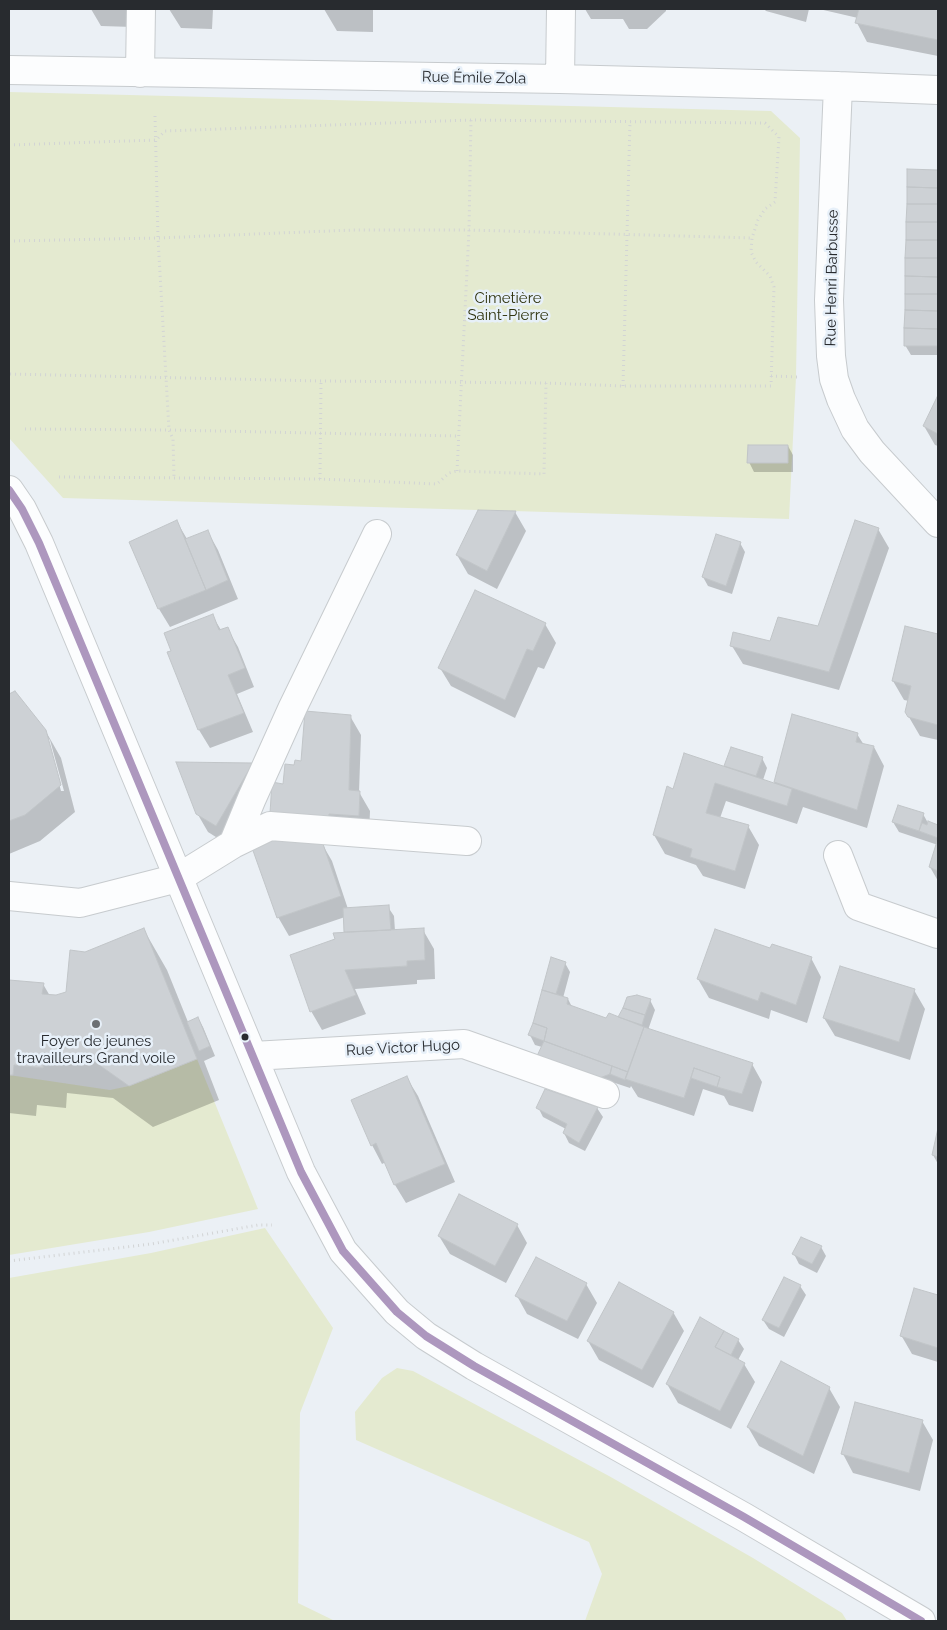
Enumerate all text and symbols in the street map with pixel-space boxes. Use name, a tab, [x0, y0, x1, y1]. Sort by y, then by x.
street label: Rue Émile Zola	[422, 68, 526, 88]
street label: Rue Henri Barbusse	[822, 209, 842, 347]
park label: Cimetière Saint-Pierre	[467, 289, 549, 324]
marker: Foyer de jeunes travailleurs Grand voile	[90, 1018, 102, 1030]
place label: Foyer de jeunes travailleurs Grand voile	[17, 1032, 175, 1067]
unlabelled marker	[240, 1032, 250, 1042]
street label: Rue Victor Hugo	[346, 1036, 460, 1060]

